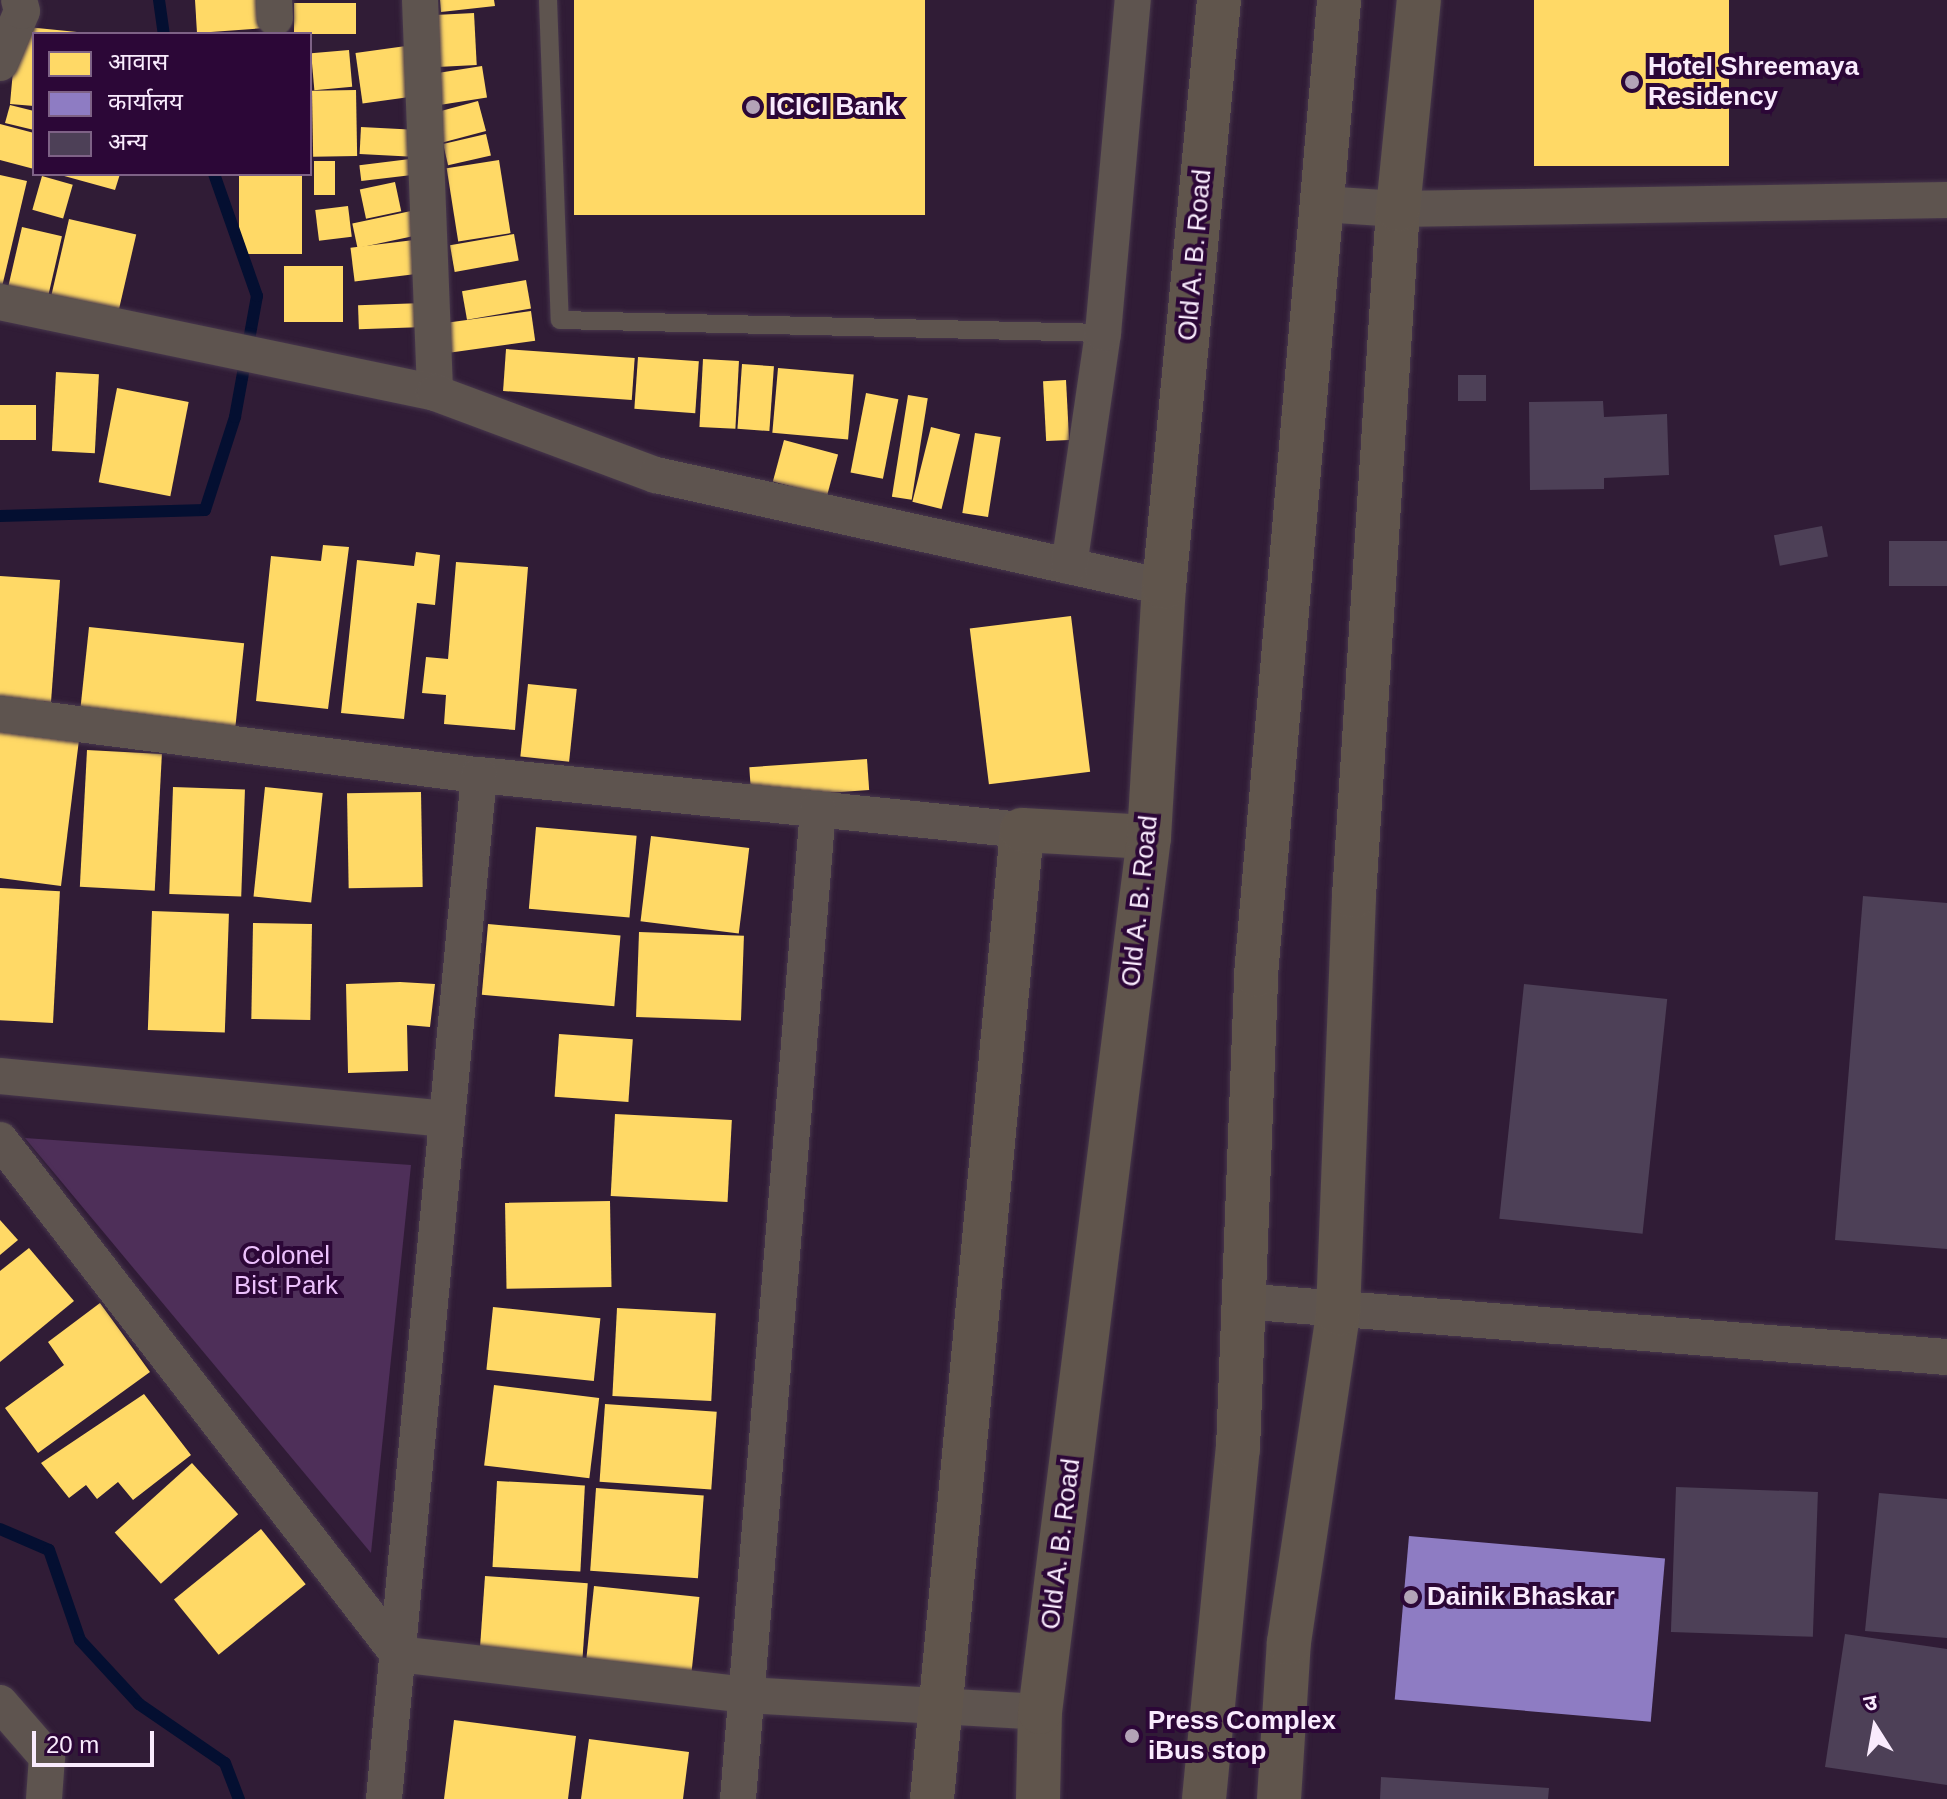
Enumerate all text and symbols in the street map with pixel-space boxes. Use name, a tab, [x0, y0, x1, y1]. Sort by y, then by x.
legend	[32, 32, 312, 176]
text: आवास	[108, 48, 168, 75]
place label: Hotel Shreemaya Residency	[1648, 51, 1859, 112]
marker: Hotel Shreemaya Residency	[1623, 73, 1641, 91]
text: कार्यालय	[108, 88, 183, 115]
place label: ICICI Bank	[769, 91, 899, 123]
marker: ICICI Bank	[744, 98, 762, 116]
text: अन्य	[108, 128, 147, 155]
street label: Old A. B. Road	[1172, 167, 1218, 343]
street label: Old A. B. Road	[1115, 813, 1165, 989]
park label: Colonel Bist Park	[234, 1240, 338, 1302]
street label: Old A. B. Road	[1035, 1456, 1087, 1632]
place label: Dainik Bhaskar	[1427, 1581, 1615, 1613]
marker: Dainik Bhaskar	[1402, 1588, 1420, 1606]
north arrow	[1835, 1687, 1915, 1767]
text: उ	[1862, 1689, 1879, 1716]
place label: Press Complex iBus stop	[1148, 1705, 1336, 1766]
scale bar	[36, 1715, 158, 1765]
marker: Press Complex iBus stop	[1123, 1727, 1141, 1745]
text: 20 m	[46, 1731, 99, 1758]

